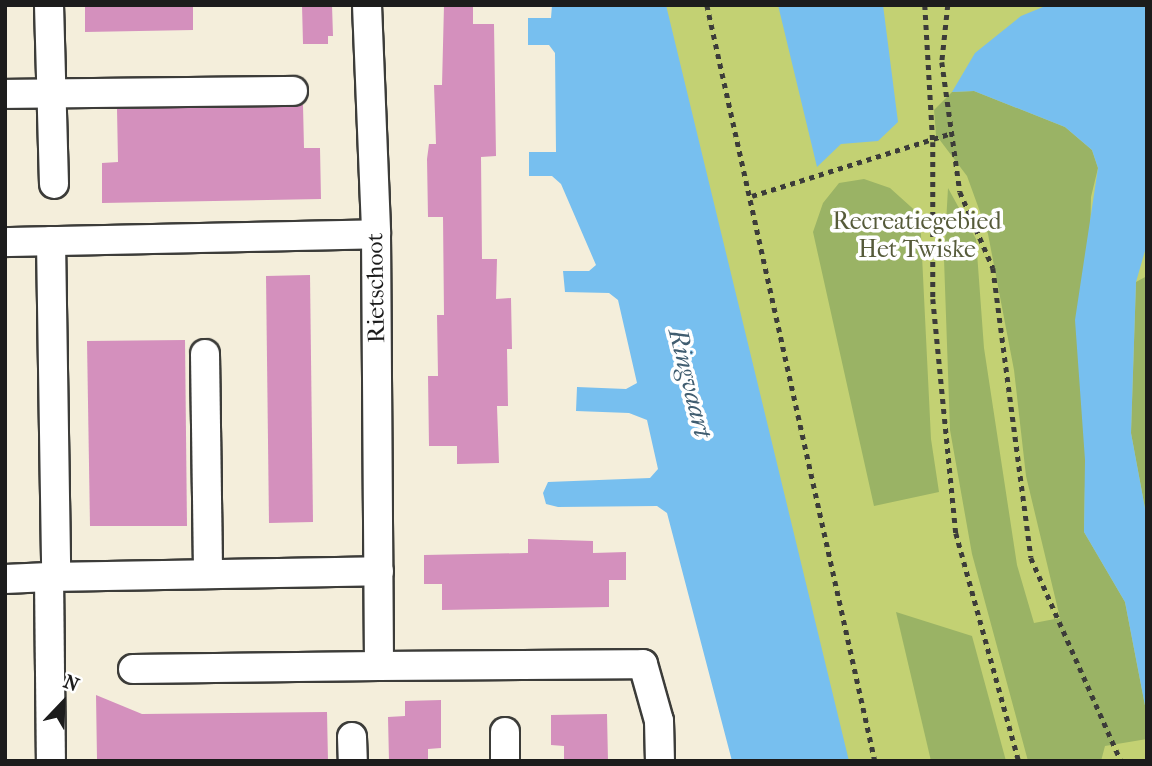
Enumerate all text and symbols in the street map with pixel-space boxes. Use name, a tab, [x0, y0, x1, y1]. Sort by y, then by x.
park label: Recreatiegebied Het Twiske	[833, 208, 1001, 264]
street label: Rietschoot	[361, 233, 391, 343]
water label: Ringvaart	[661, 325, 719, 441]
north arrow	[28, 668, 98, 738]
text: N	[60, 671, 82, 697]

